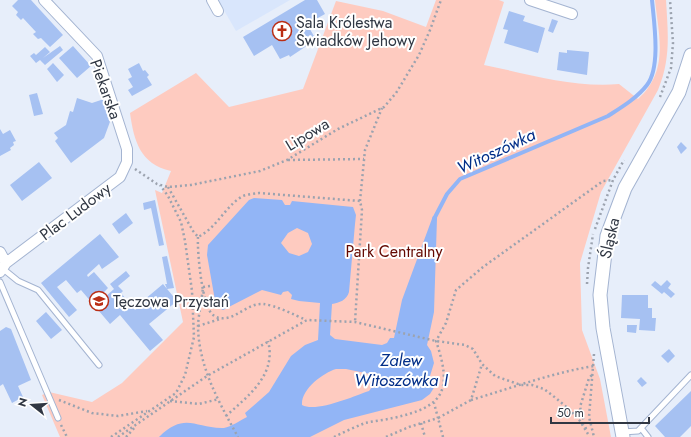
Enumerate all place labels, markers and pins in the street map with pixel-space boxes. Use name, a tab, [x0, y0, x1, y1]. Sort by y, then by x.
place label: Sala Królestwa Świadków Jehowy	[296, 11, 416, 52]
church icon: Sala Królestwa Świadków Jehowy	[271, 20, 293, 42]
school or university icon: Tęczowa Przystań	[88, 290, 110, 312]
place label: Tęczowa Przystań	[113, 290, 229, 313]

